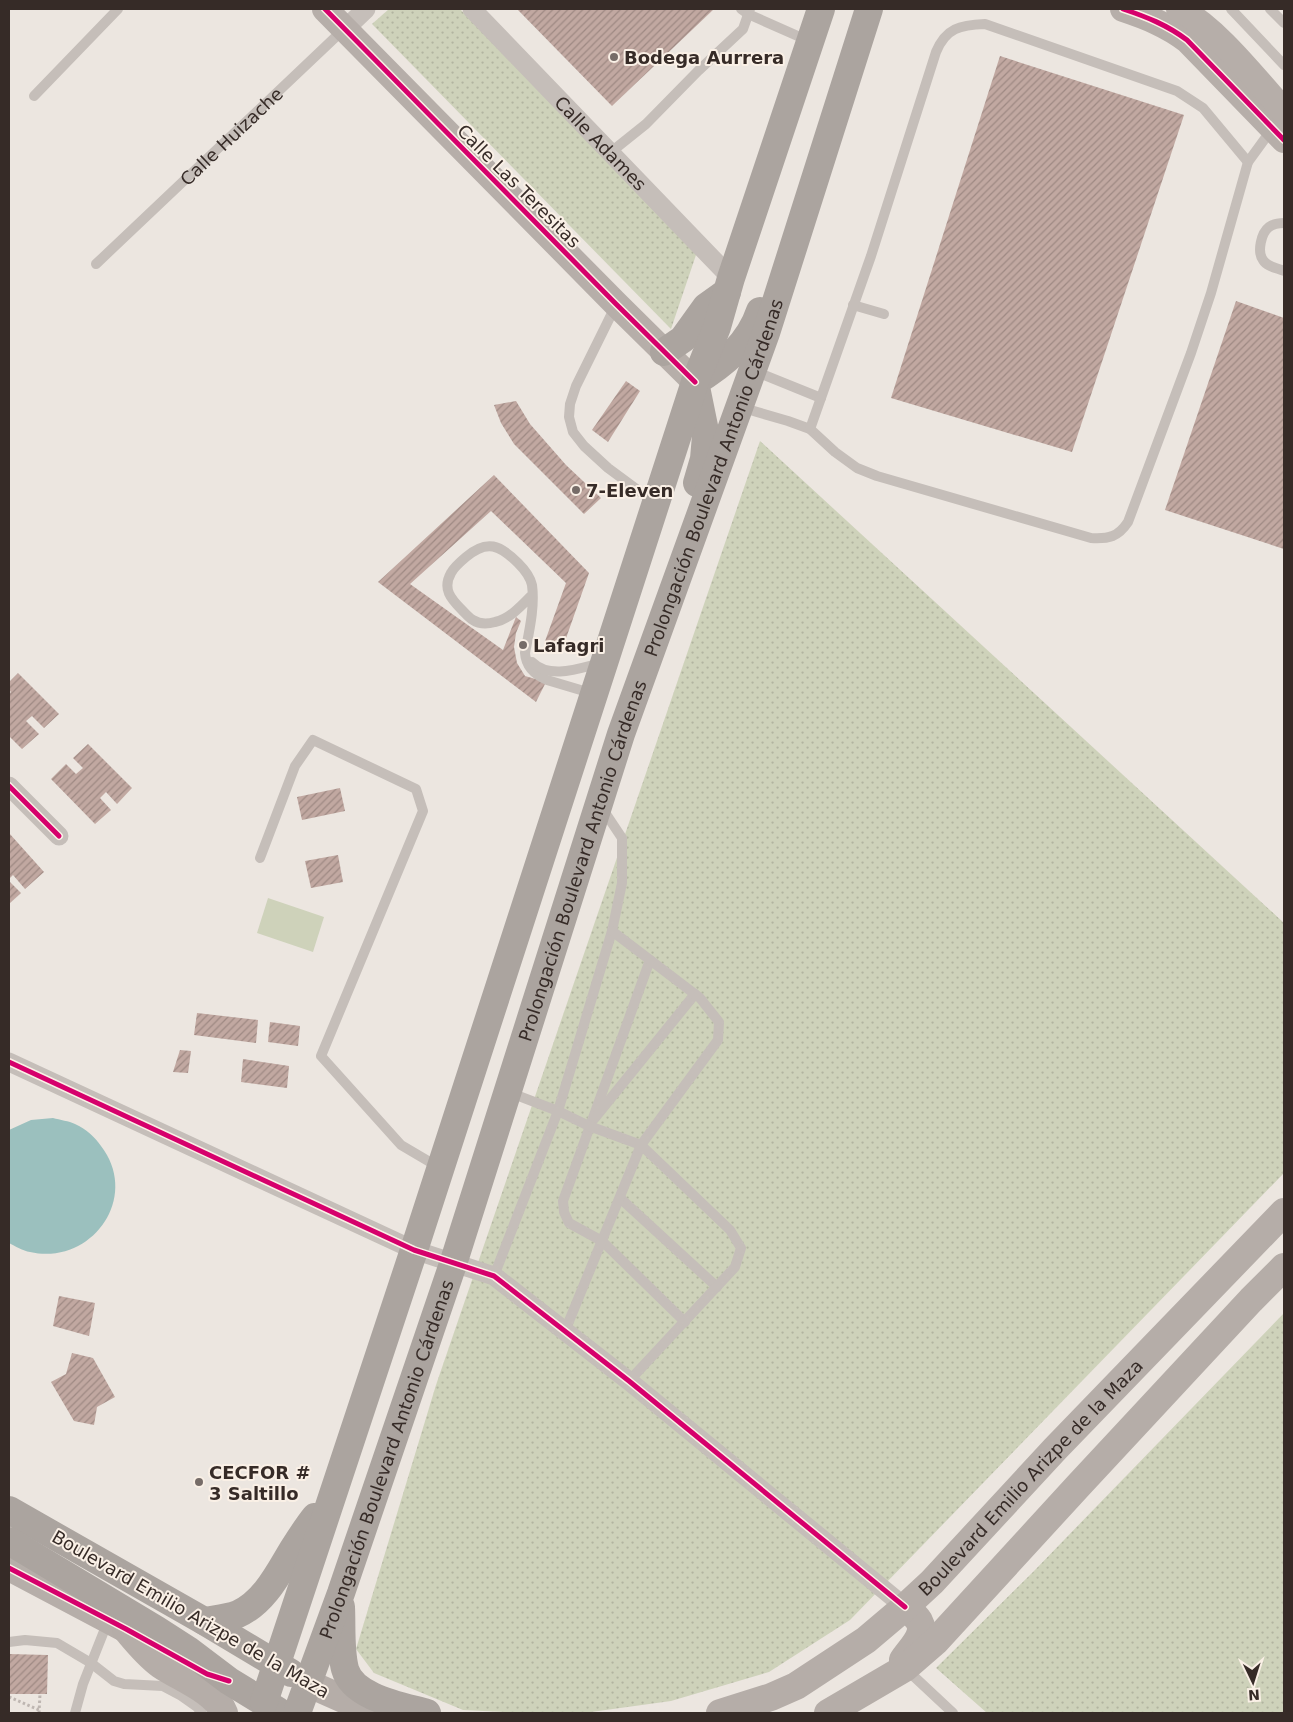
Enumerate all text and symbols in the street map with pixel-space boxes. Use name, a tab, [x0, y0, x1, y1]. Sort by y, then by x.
place label: Bodega Aurrera	[624, 47, 784, 68]
marker: Bodega Aurrera	[608, 51, 620, 63]
street label: Calle Huizache	[175, 83, 287, 190]
street label: Calle Adames	[551, 91, 651, 195]
street label: Calle Las Teresitas	[453, 120, 585, 252]
street label: Prolongación Boulevard Antonio Cárdenas	[639, 296, 787, 659]
place label: 7-Eleven	[586, 480, 673, 501]
marker: 7-Eleven	[570, 484, 582, 496]
place label: Lafagri	[533, 635, 605, 656]
marker: Lafagri	[517, 639, 529, 651]
street label: Prolongación Boulevard Antonio Cárdenas	[514, 677, 650, 1044]
street label: Prolongación Boulevard Antonio Cárdenas	[315, 1277, 457, 1642]
street label: Boulevard Emilio Arizpe de la Maza	[914, 1355, 1147, 1600]
place label: CECFOR # 3 Saltillo	[209, 1462, 311, 1504]
marker: CECFOR # 3 Saltillo	[193, 1476, 205, 1488]
street label: Boulevard Emilio Arizpe de la Maza	[49, 1526, 333, 1702]
north arrow	[1228, 1657, 1278, 1707]
text: N	[1248, 1687, 1260, 1703]

